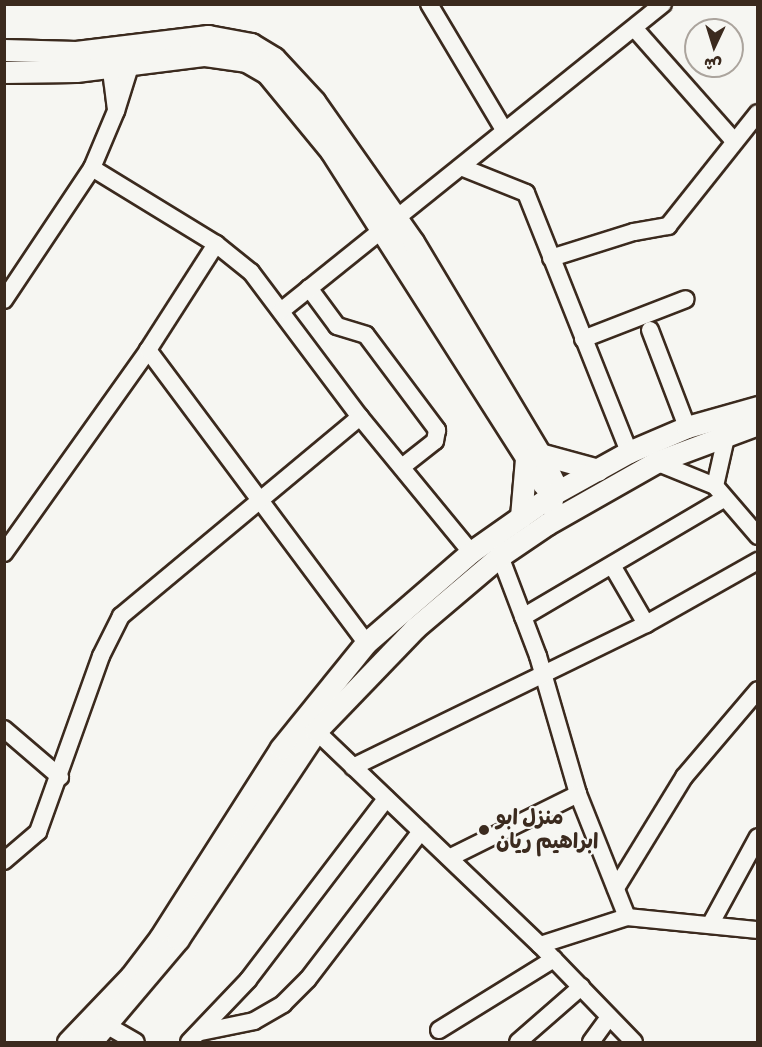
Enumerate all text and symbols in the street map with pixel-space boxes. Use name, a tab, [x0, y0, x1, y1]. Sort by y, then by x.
north arrow	[684, 18, 744, 78]
text: ش	[703, 53, 722, 75]
place label: منزل ابو ابراهيم ريان	[496, 805, 598, 855]
marker: منزل ابو ابراهيم ريان	[477, 823, 491, 837]

